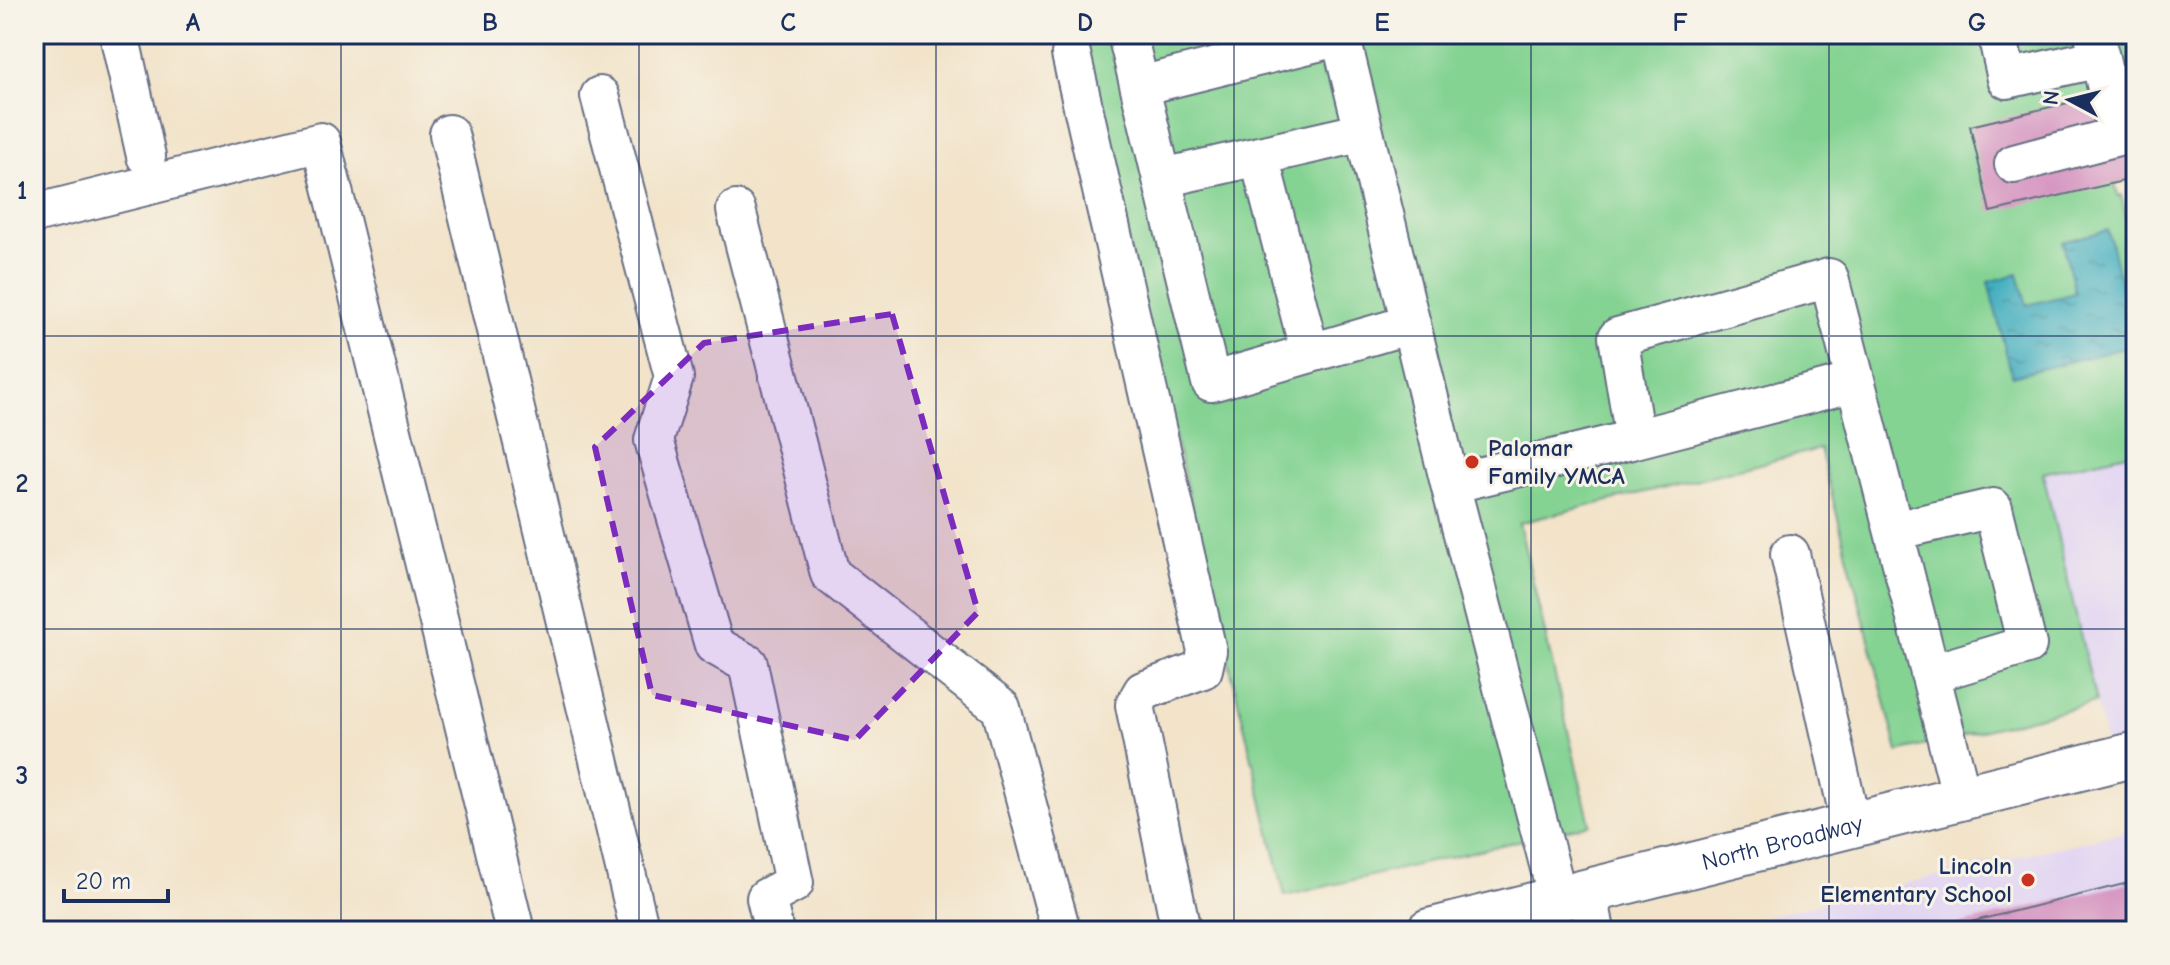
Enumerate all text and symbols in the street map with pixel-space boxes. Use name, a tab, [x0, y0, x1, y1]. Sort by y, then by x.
text: A	[186, 8, 201, 38]
text: B	[482, 8, 498, 38]
text: C	[780, 8, 796, 38]
text: D	[1077, 8, 1093, 38]
text: E	[1374, 8, 1390, 38]
text: F	[1672, 8, 1688, 38]
text: G	[1968, 8, 1986, 38]
north arrow	[2030, 60, 2110, 140]
text: N	[2037, 89, 2065, 106]
text: 1	[17, 176, 27, 206]
place label: Palomar Family YMCA	[1488, 434, 1626, 490]
marker: Palomar Family YMCA	[1463, 453, 1481, 471]
text: 2	[16, 469, 28, 499]
text: 3	[16, 761, 28, 791]
street label: North Broadway	[1699, 809, 1866, 876]
place label: Lincoln Elementary School	[1820, 852, 2012, 908]
scale bar	[64, 853, 168, 903]
text: 20 m	[76, 867, 131, 895]
marker: Lincoln Elementary School	[2019, 871, 2037, 889]

